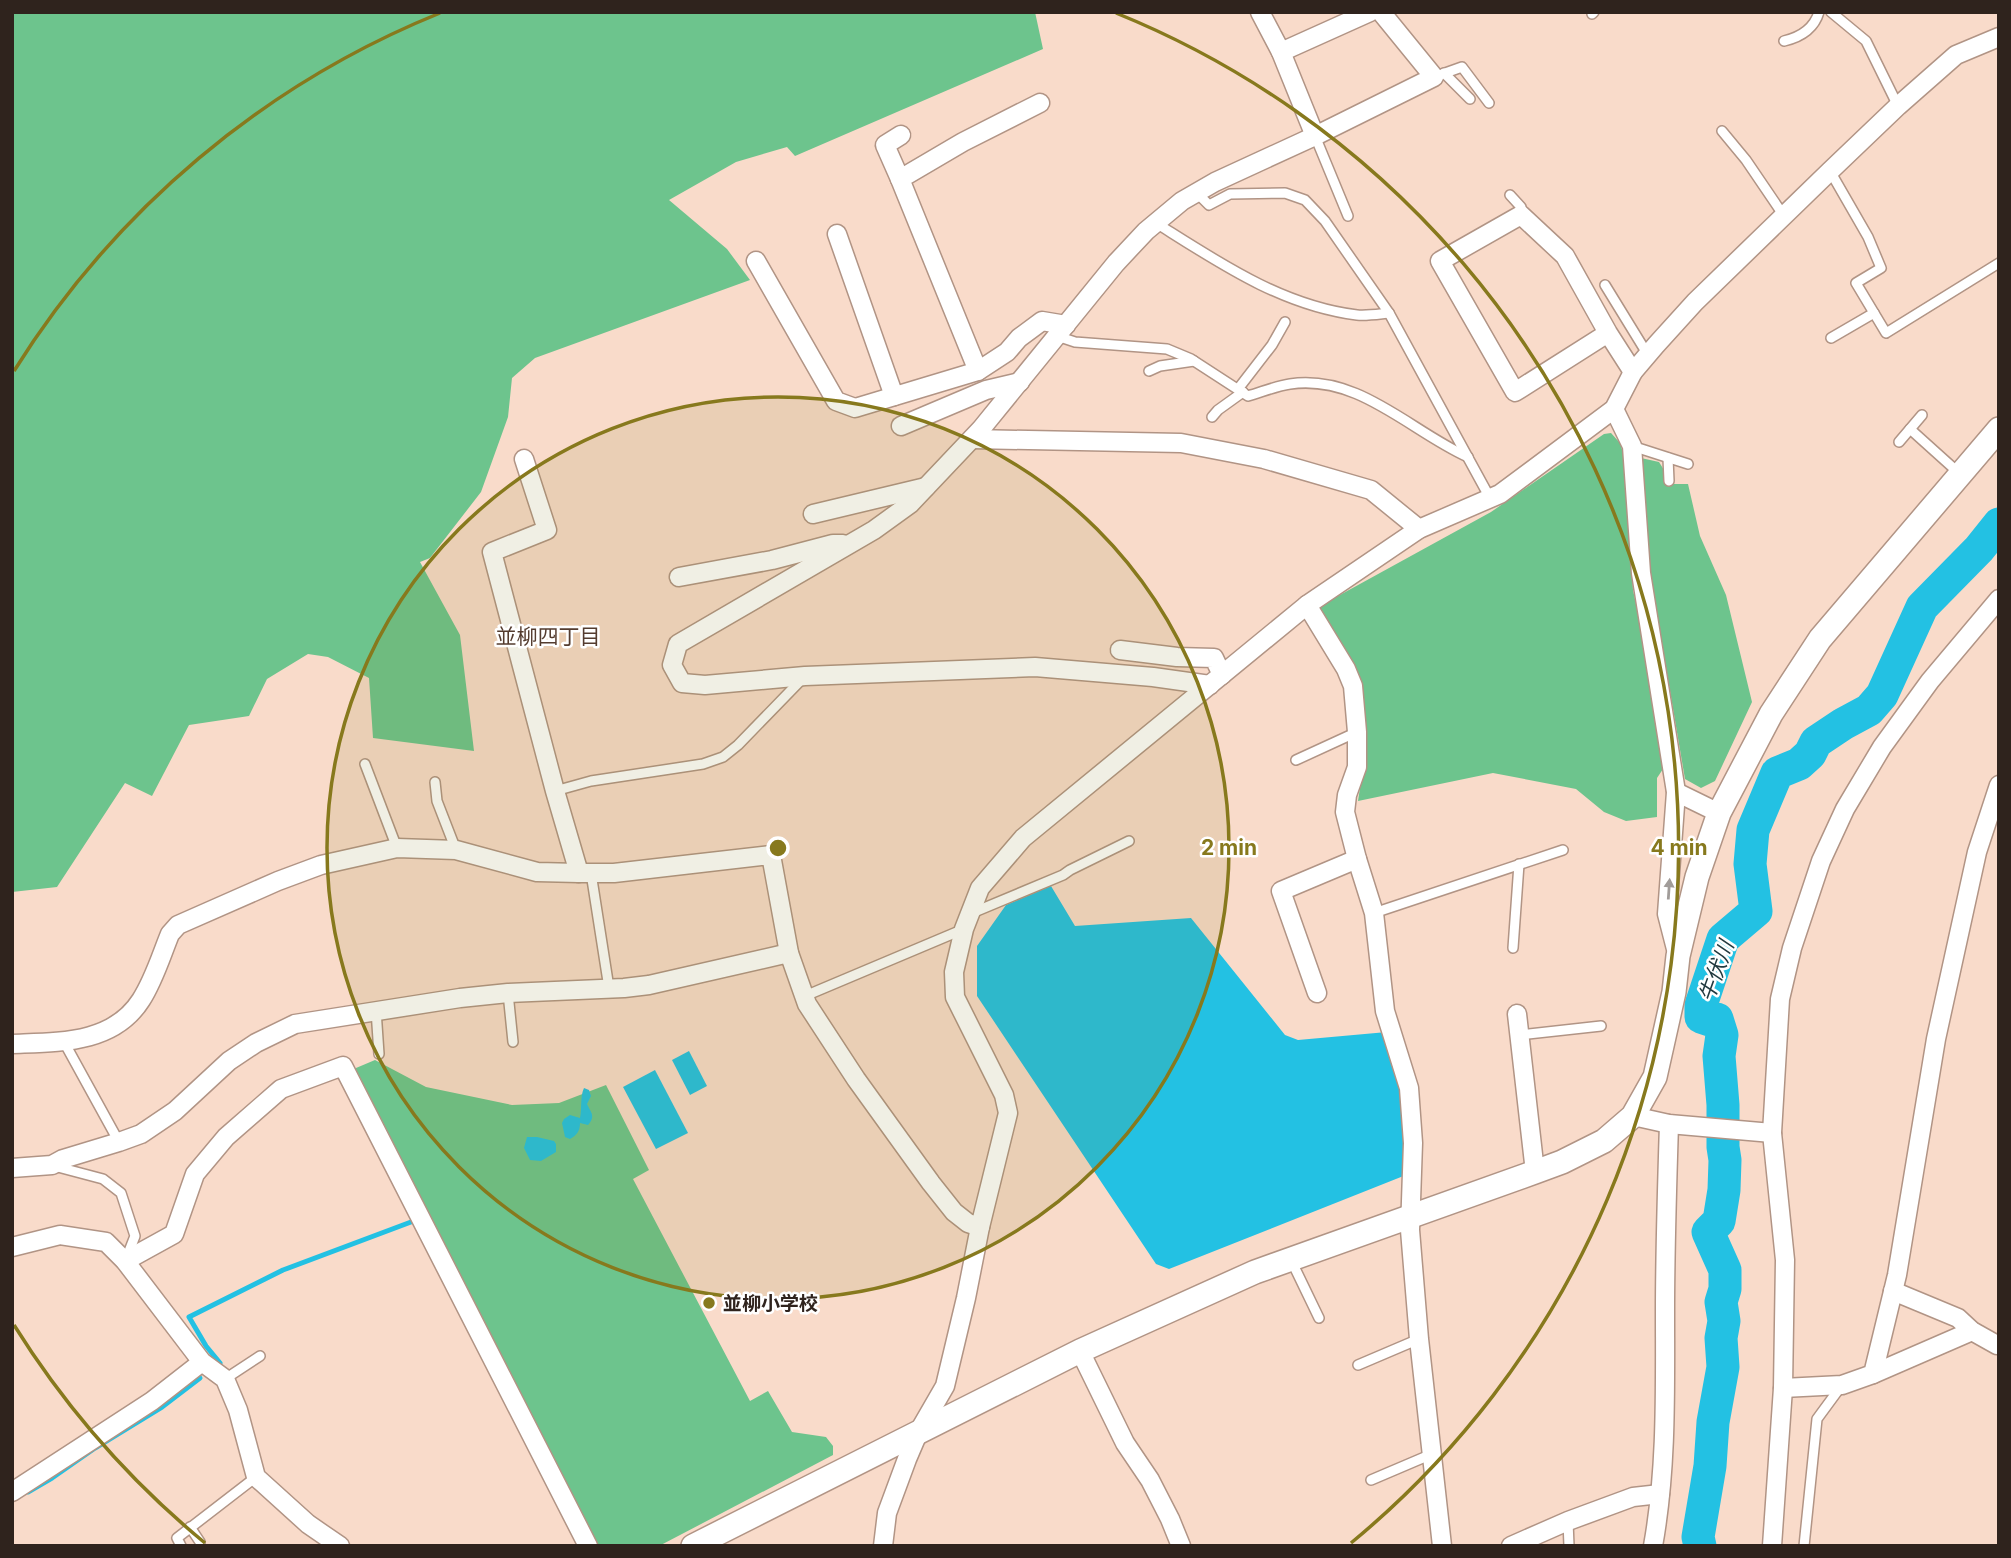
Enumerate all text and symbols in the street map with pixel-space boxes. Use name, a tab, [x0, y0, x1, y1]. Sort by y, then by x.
district label: 並柳四丁目	[496, 624, 601, 649]
text: 2 min	[1201, 835, 1257, 860]
text: 4 min	[1650, 835, 1708, 860]
centre of rings	[766, 836, 790, 860]
one-way arrow	[1664, 878, 1675, 900]
water label: 牛伏川	[1693, 935, 1739, 1005]
place label: 並柳小学校	[723, 1292, 818, 1315]
marker: 並柳小学校	[701, 1295, 717, 1311]

